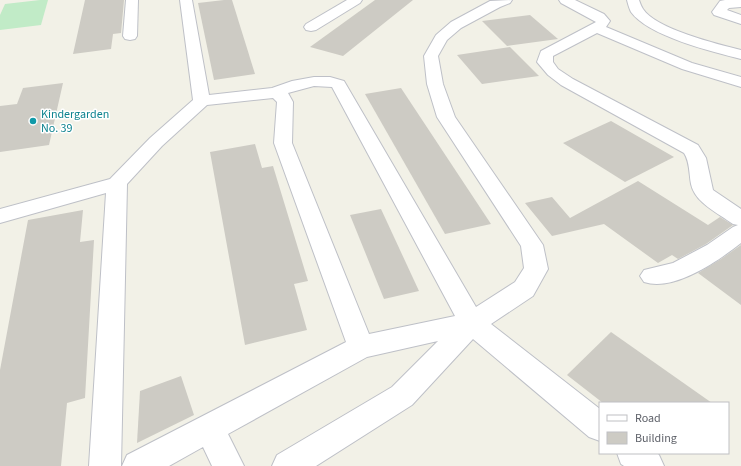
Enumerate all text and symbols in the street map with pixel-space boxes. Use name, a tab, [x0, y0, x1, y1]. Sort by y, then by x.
place label: Kindergarden No. 39	[41, 106, 109, 137]
marker: Kindergarden No. 39	[28, 116, 38, 126]
legend	[599, 402, 729, 454]
text: Road	[635, 410, 661, 427]
text: Building	[635, 430, 677, 447]

